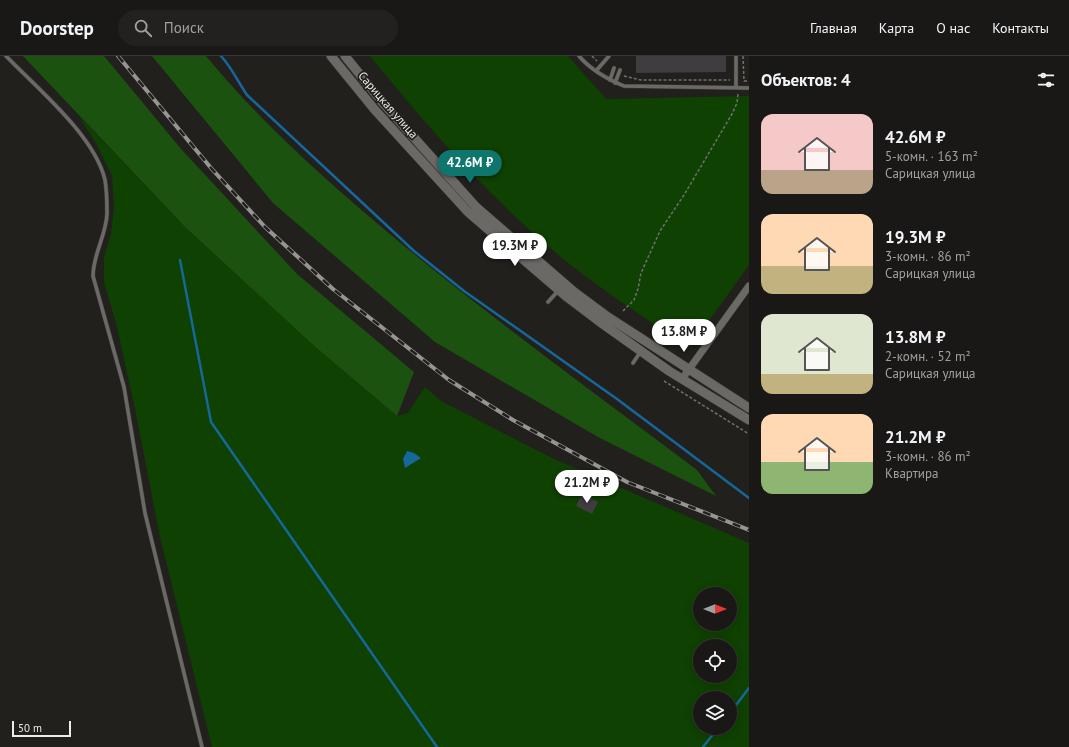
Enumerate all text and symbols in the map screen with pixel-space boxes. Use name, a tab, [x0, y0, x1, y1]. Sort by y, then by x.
search box	[118, 10, 398, 46]
text: Doorstep	[20, 16, 94, 40]
icon: search	[132, 17, 154, 39]
text: Поиск	[164, 18, 204, 37]
text: Главная	[810, 19, 857, 37]
text: Карта	[879, 19, 914, 37]
text: О нас	[936, 19, 970, 37]
text: Контакты	[992, 19, 1049, 37]
street label: Сарицкая улица	[355, 68, 421, 141]
text: Объектов: 4	[761, 69, 851, 91]
icon: filters	[1035, 69, 1057, 91]
text: 42.6M ₽	[885, 126, 946, 148]
icon: home	[793, 130, 841, 178]
text: 5-комн. · 163 m²	[885, 148, 978, 165]
pin: 42.6M ₽	[433, 150, 507, 184]
text: 42.6M ₽	[447, 154, 493, 171]
text: Сарицкая улица	[885, 165, 976, 182]
text: 19.3M ₽	[885, 226, 946, 248]
icon: home	[793, 230, 841, 278]
pin: 19.3M ₽	[478, 233, 552, 267]
text: 19.3M ₽	[492, 237, 538, 254]
text: 3-комн. · 86 m²	[885, 248, 971, 265]
text: Сарицкая улица	[885, 265, 976, 282]
pin: 13.8M ₽	[647, 319, 721, 353]
text: 13.8M ₽	[661, 323, 707, 340]
text: 13.8M ₽	[885, 326, 946, 348]
icon: home	[793, 330, 841, 378]
text: 2-комн. · 52 m²	[885, 348, 971, 365]
text: Сарицкая улица	[885, 365, 976, 382]
text: 21.2M ₽	[885, 426, 946, 448]
icon: home	[793, 430, 841, 478]
text: 3-комн. · 86 m²	[885, 448, 971, 465]
text: Квартира	[885, 465, 938, 482]
pin: 21.2M ₽	[550, 470, 624, 504]
text: 21.2M ₽	[564, 474, 610, 491]
north arrow	[693, 587, 737, 631]
map controls	[693, 587, 737, 735]
button: locate	[693, 639, 737, 683]
button: layers	[693, 691, 737, 735]
scale bar	[12, 719, 71, 738]
text: 50 m	[18, 721, 42, 735]

